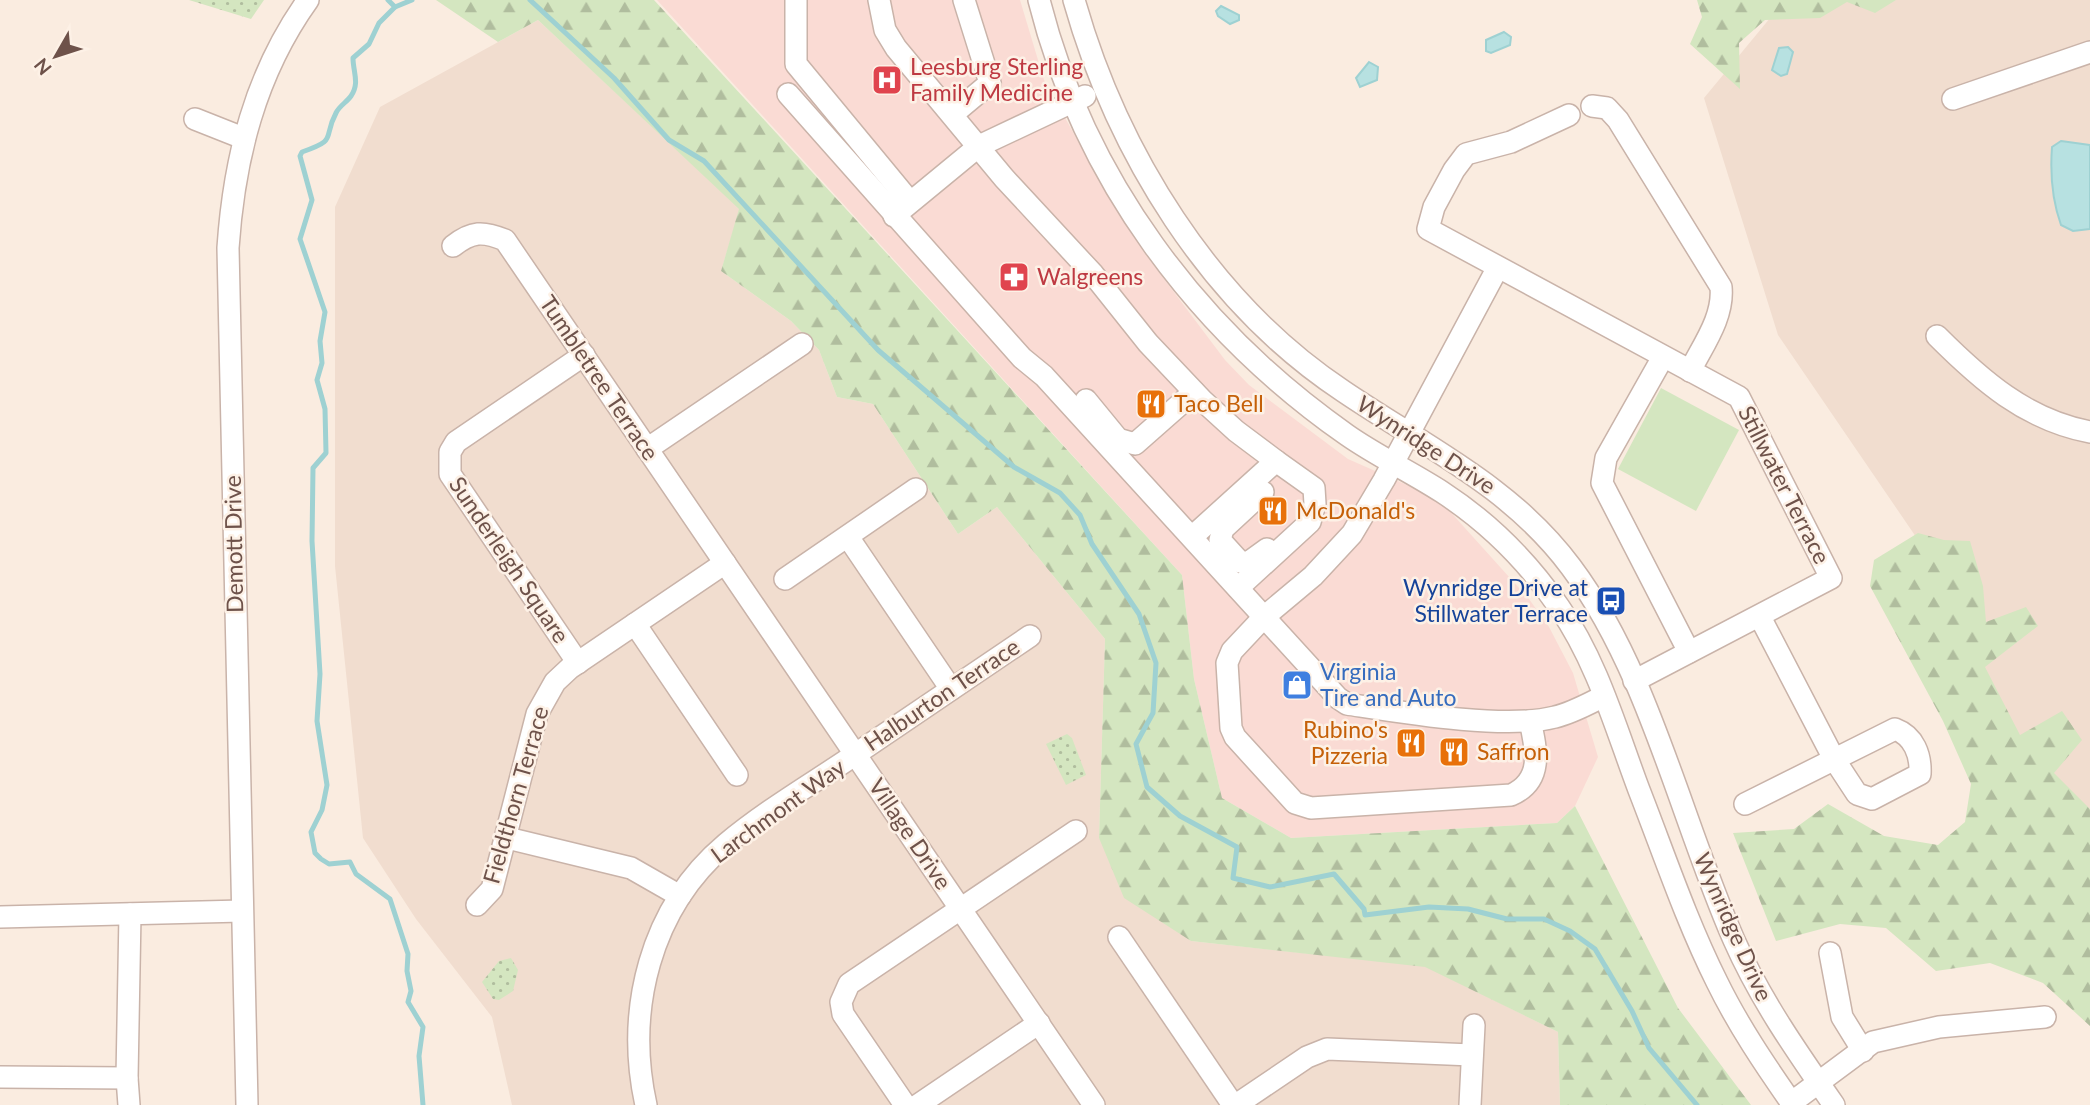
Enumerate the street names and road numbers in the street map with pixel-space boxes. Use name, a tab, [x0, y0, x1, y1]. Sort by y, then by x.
street label: Tumbletree Terrace	[534, 290, 665, 465]
street label: Wynridge Drive	[1352, 389, 1501, 499]
street label: Stillwater Terrace	[1733, 401, 1837, 568]
street label: Sunderleigh Square	[444, 471, 576, 648]
street label: Demott Drive	[218, 475, 248, 613]
street label: Halburton Terrace	[858, 632, 1024, 756]
street label: Fieldthorn Terrace	[476, 703, 554, 887]
street label: Larchmont Way	[705, 752, 850, 868]
street label: Village Drive	[863, 773, 958, 894]
street label: Wynridge Drive	[1689, 848, 1779, 1005]

